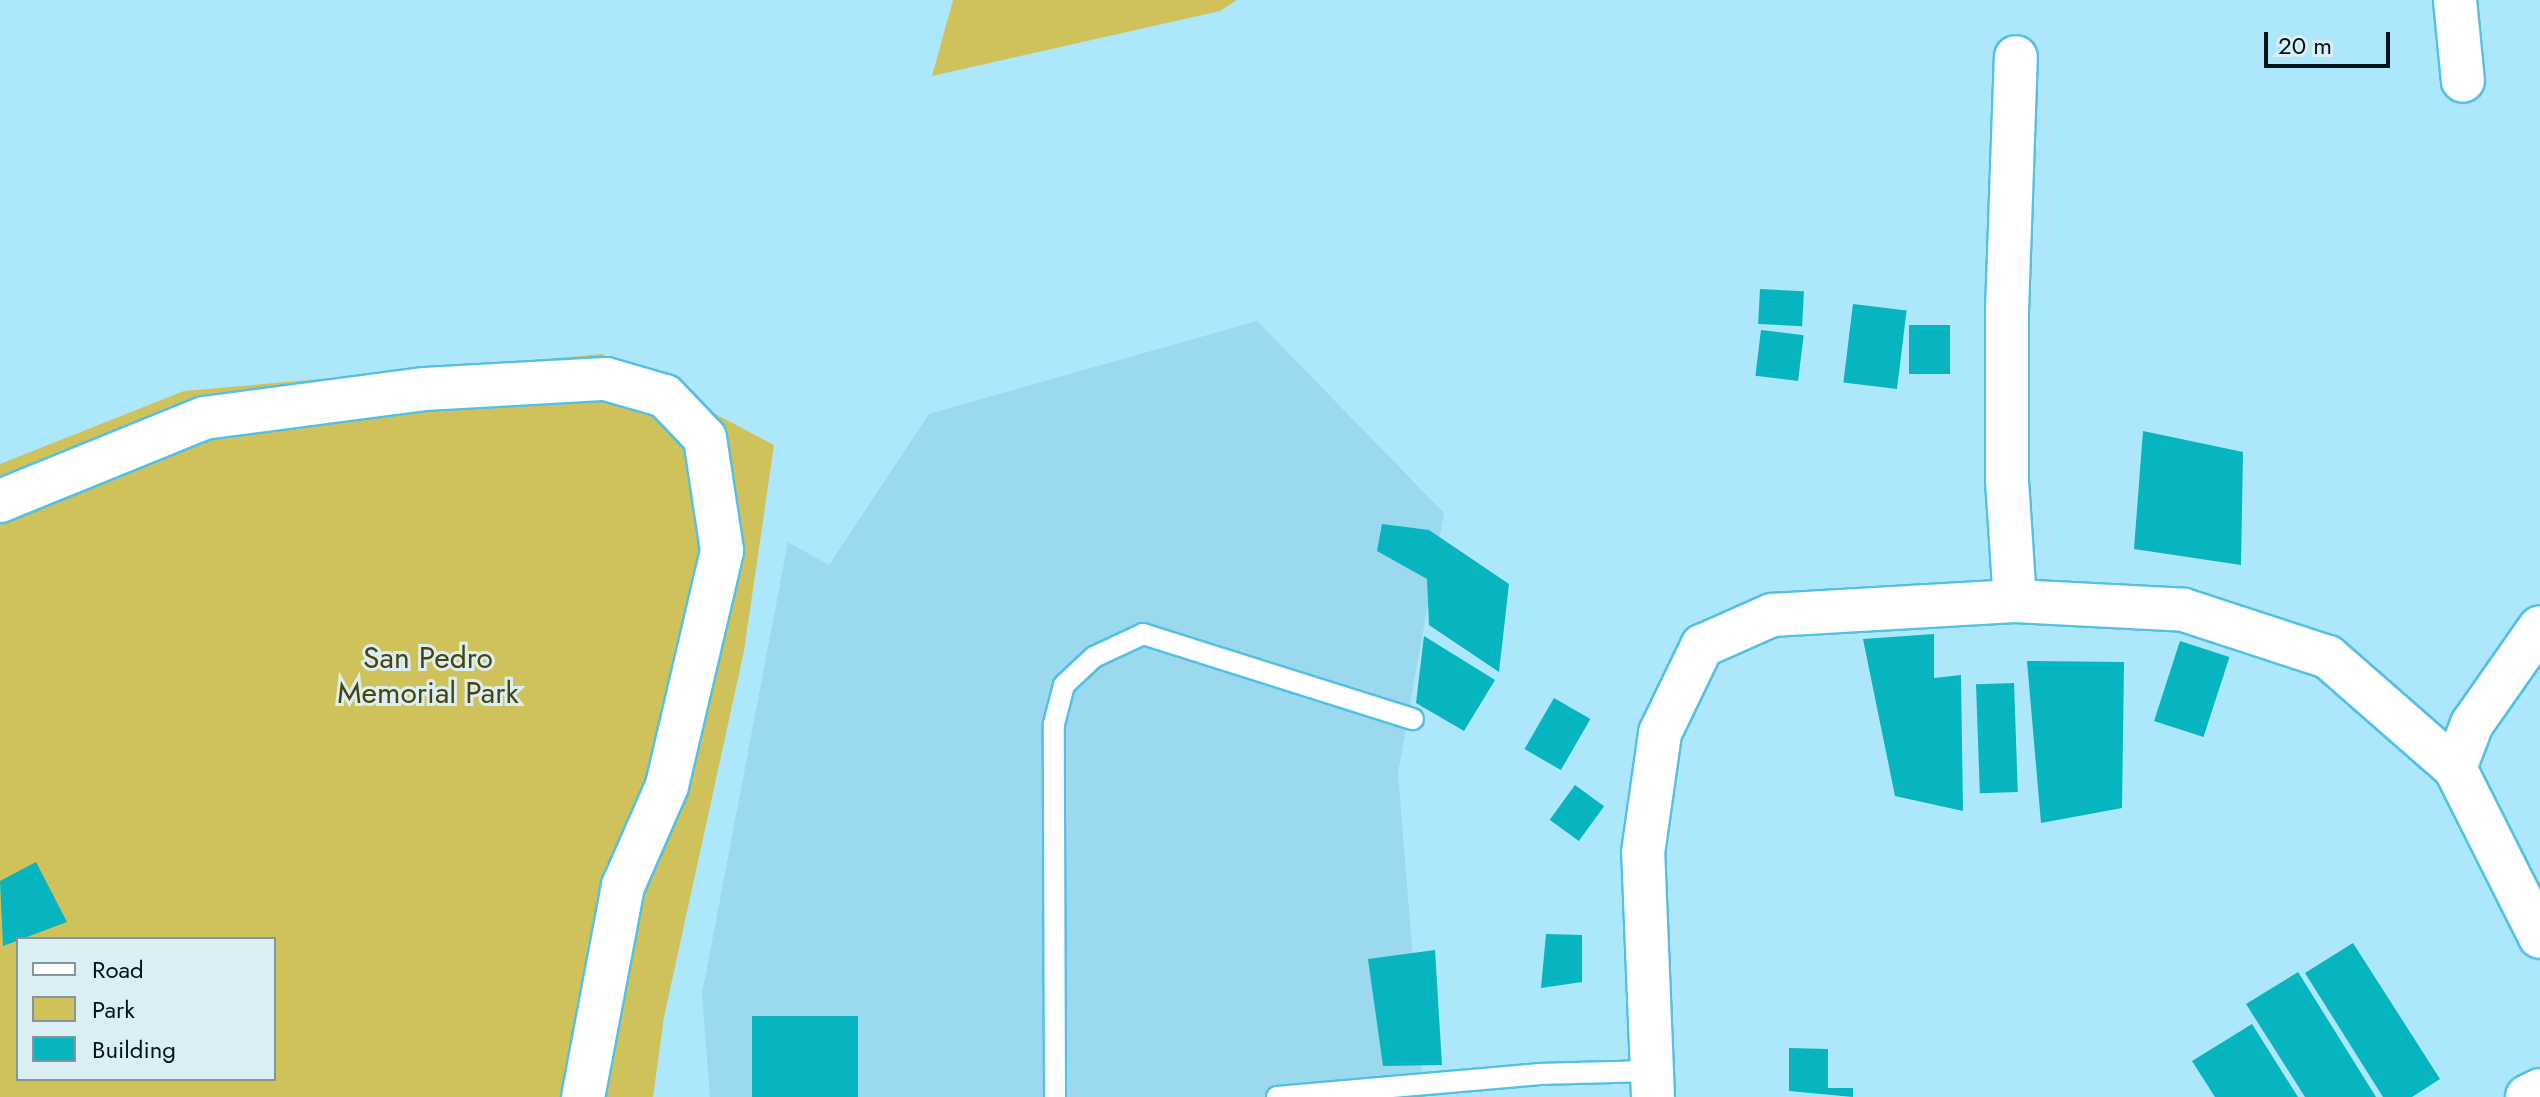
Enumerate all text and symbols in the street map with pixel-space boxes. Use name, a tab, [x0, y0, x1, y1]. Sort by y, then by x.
scale bar	[2268, 16, 2394, 66]
text: 20 m	[2278, 28, 2332, 63]
park label: San Pedro Memorial Park	[337, 640, 519, 710]
legend	[16, 937, 276, 1081]
text: Road	[92, 952, 144, 987]
text: Park	[92, 992, 135, 1027]
text: Building	[92, 1032, 176, 1067]

